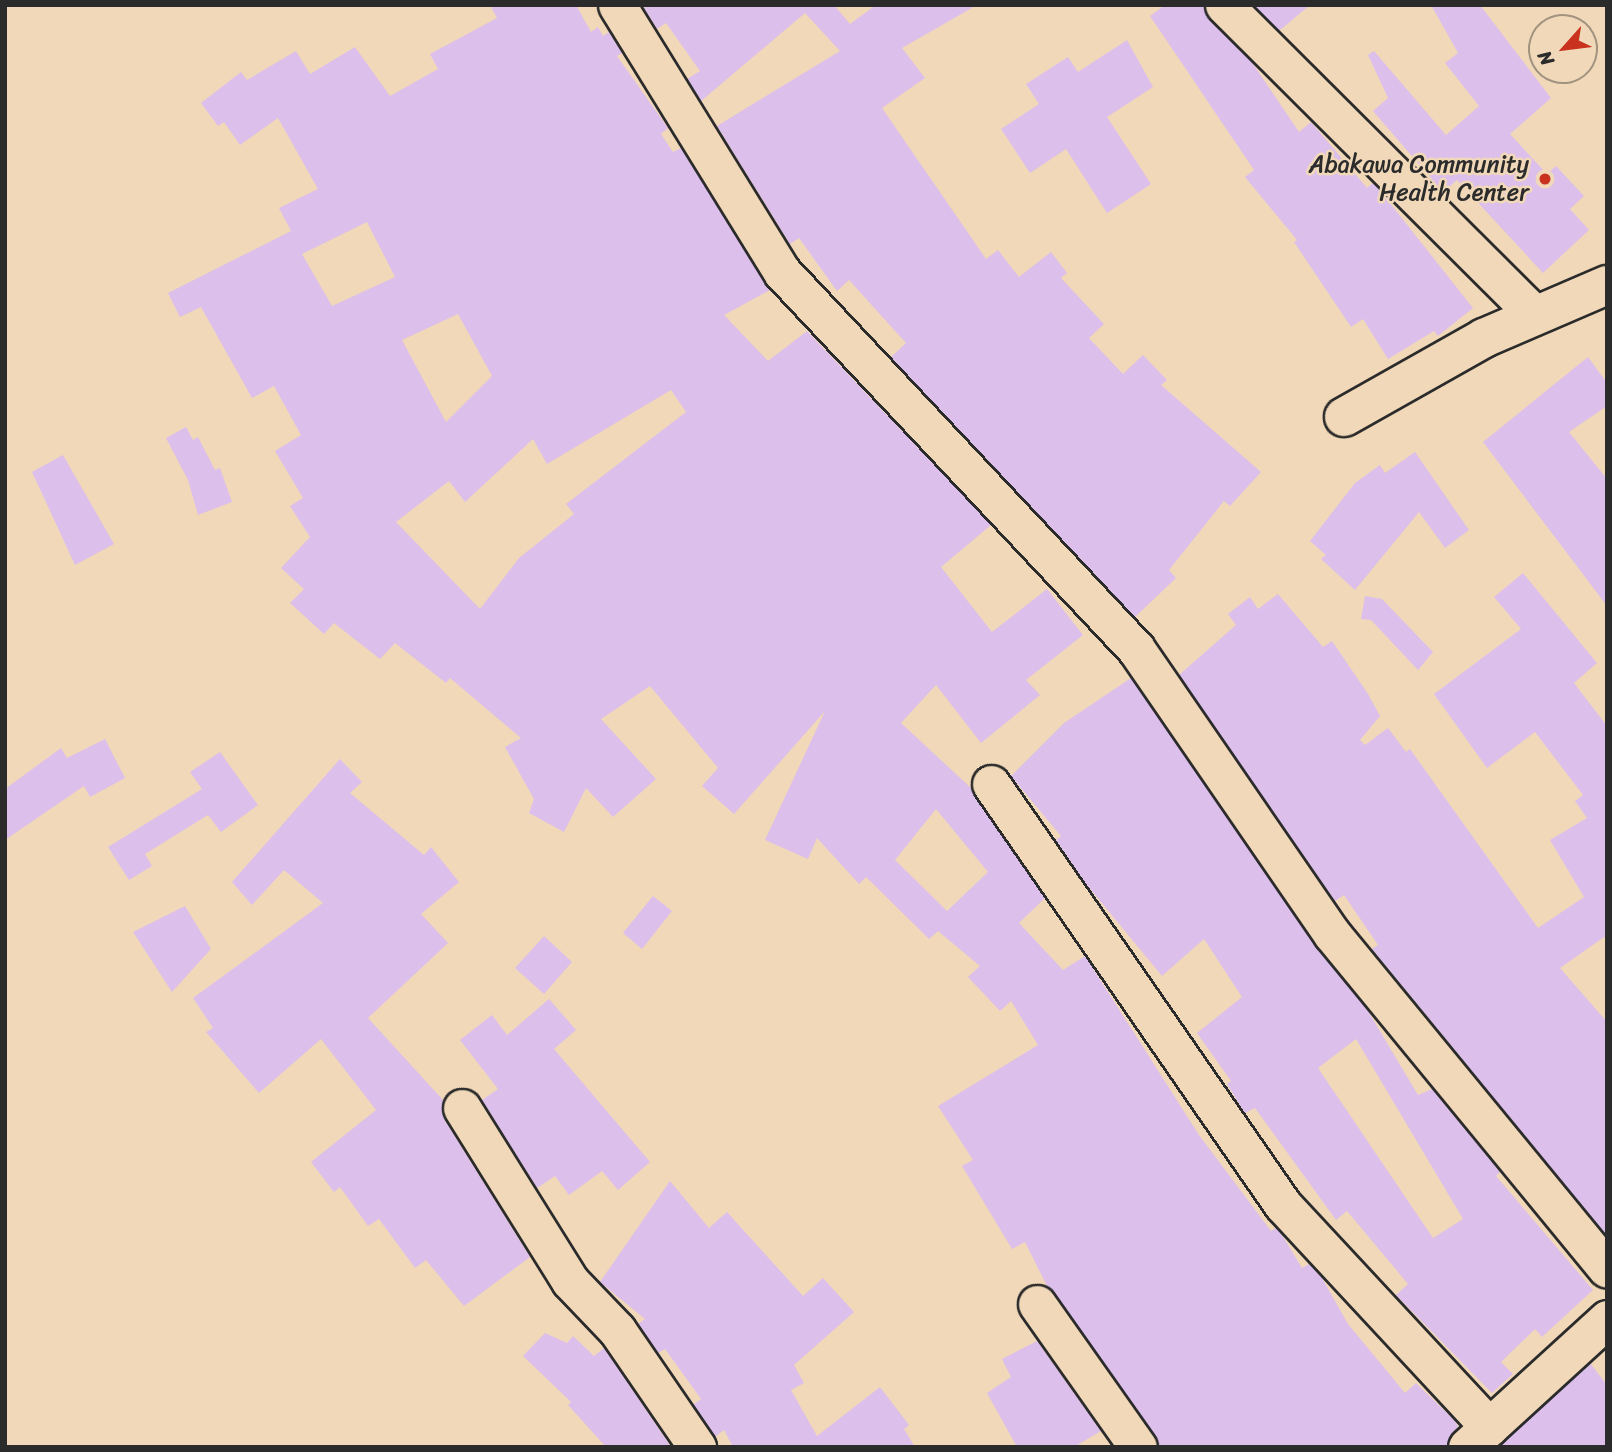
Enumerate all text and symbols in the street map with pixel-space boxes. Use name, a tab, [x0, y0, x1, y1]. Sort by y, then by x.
north arrow	[1528, 14, 1598, 84]
text: N	[1528, 45, 1563, 72]
place label: Abakawa Community Health Center	[1309, 151, 1529, 207]
marker: Abakawa Community Health Center	[1535, 169, 1555, 189]

